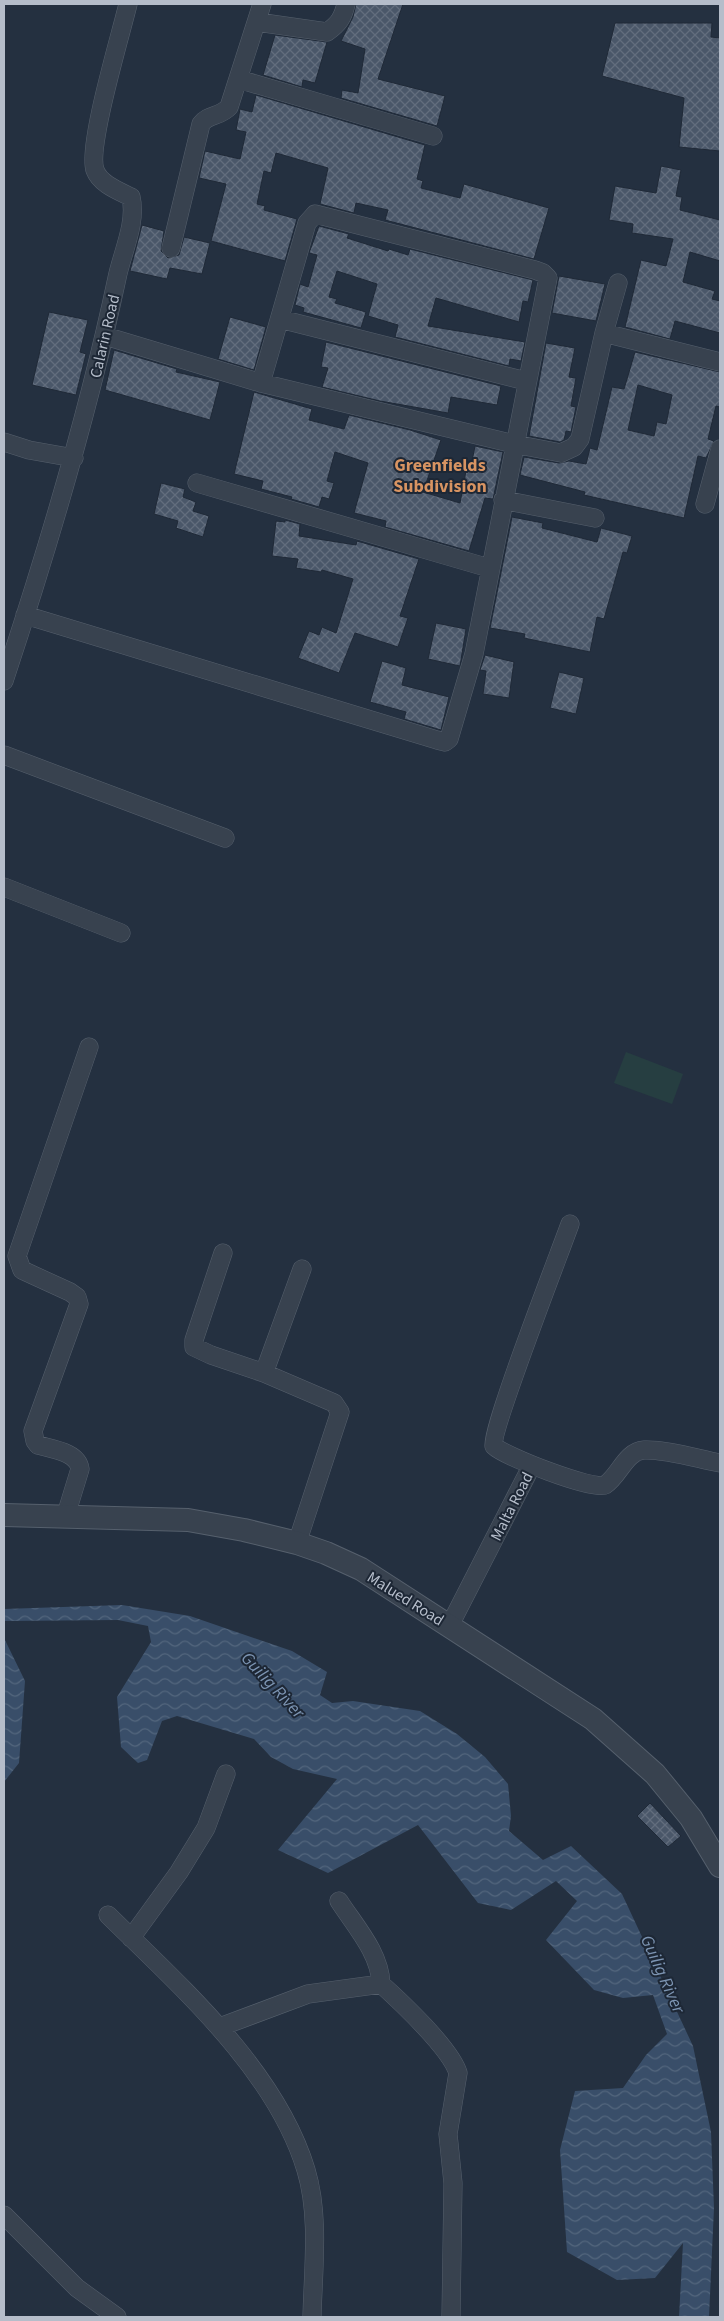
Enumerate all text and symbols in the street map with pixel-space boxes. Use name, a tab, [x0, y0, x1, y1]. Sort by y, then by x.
street label: Calarin Road	[85, 292, 125, 380]
district label: Greenfields Subdivision	[393, 453, 487, 499]
street label: Malta Road	[485, 1468, 539, 1545]
street label: Malued Road	[363, 1567, 448, 1631]
water label: Guilig River	[235, 1646, 311, 1725]
water label: Guilig River	[634, 1931, 691, 2018]

